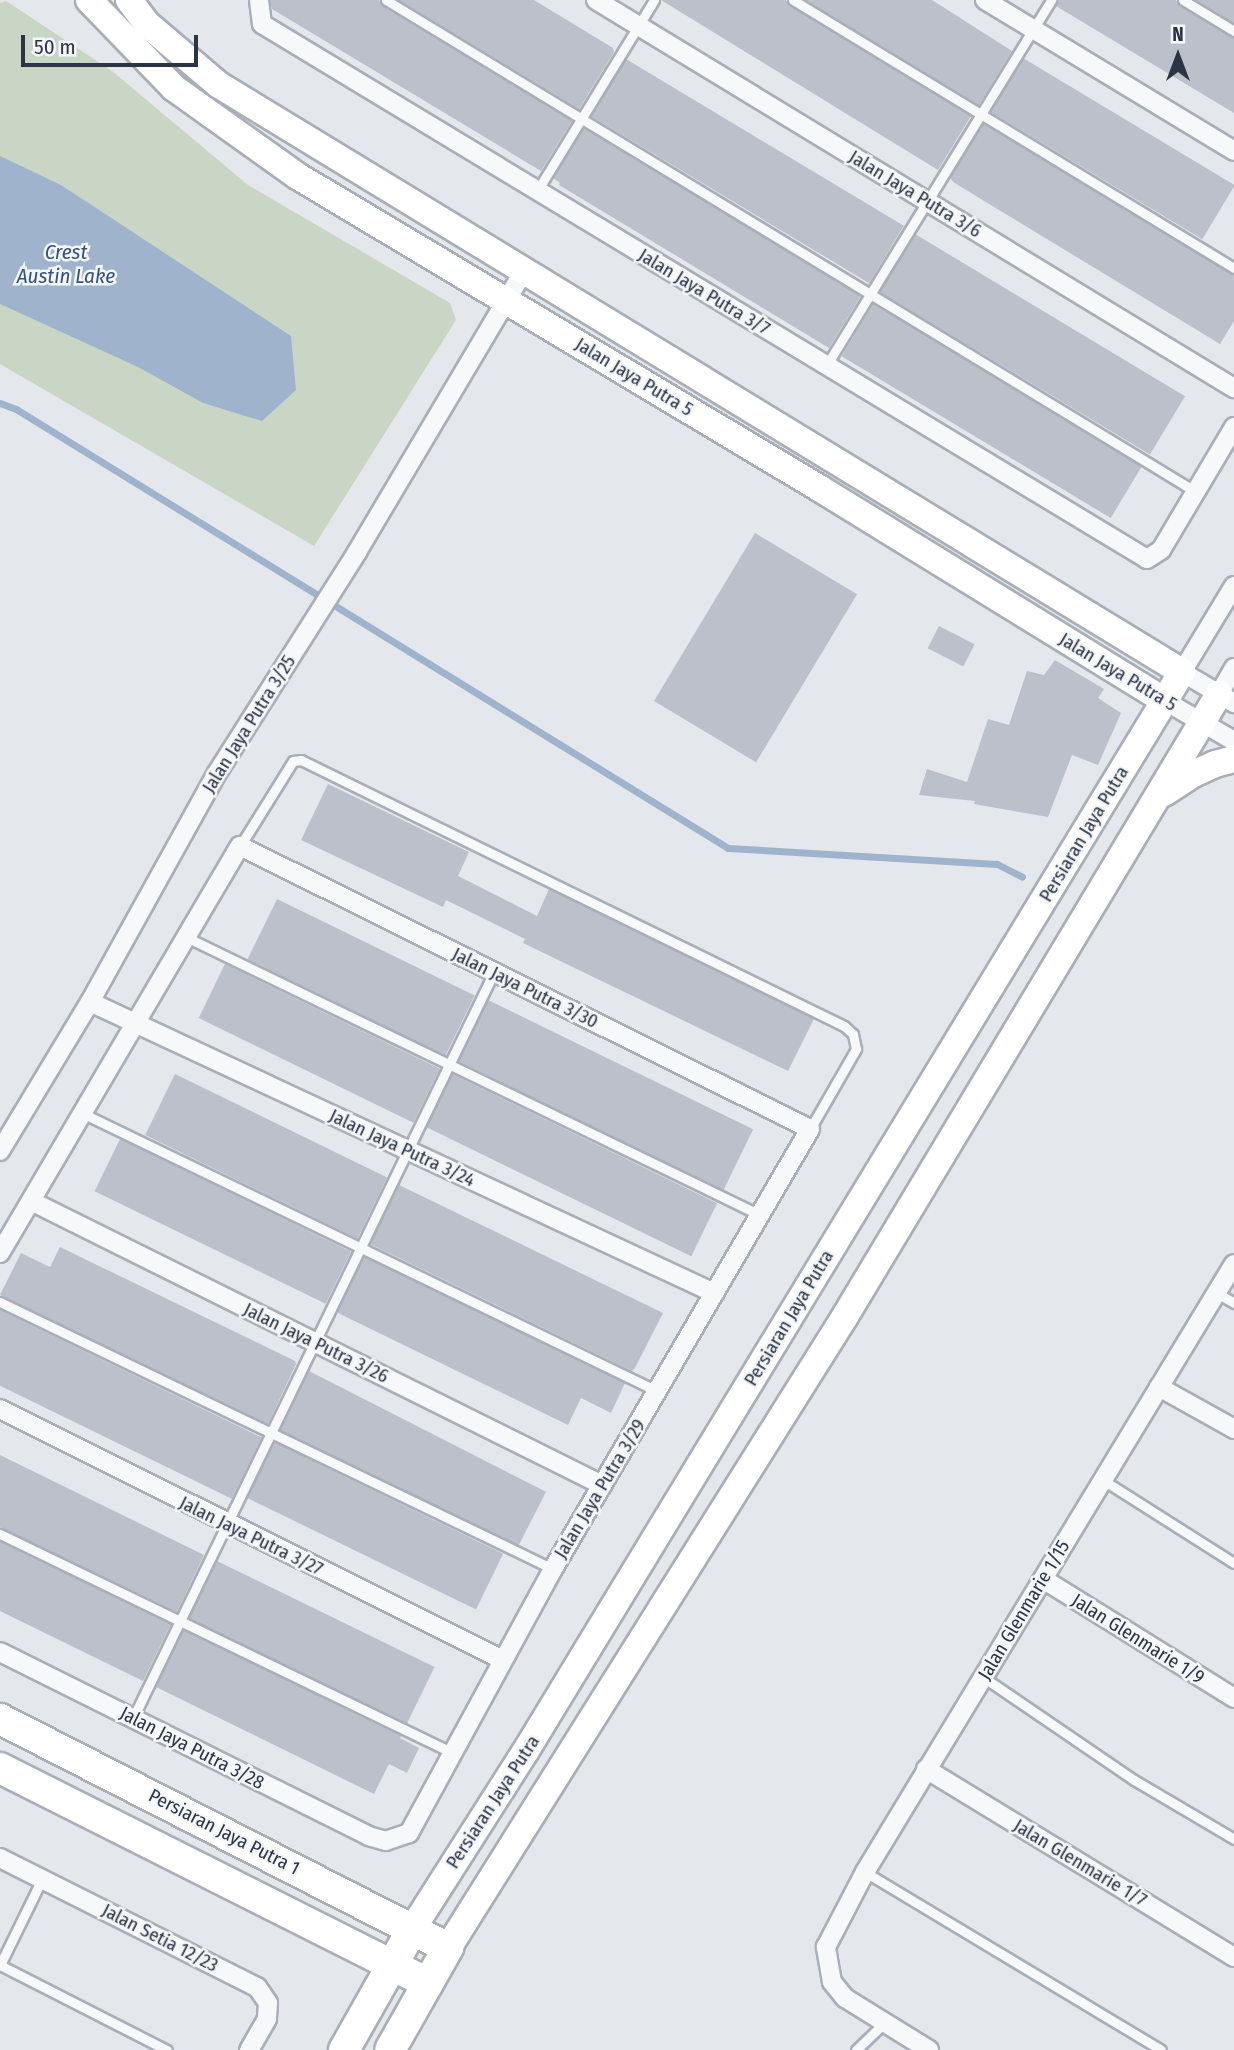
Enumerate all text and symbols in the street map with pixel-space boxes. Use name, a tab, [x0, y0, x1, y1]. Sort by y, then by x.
scale bar	[24, 21, 201, 65]
north arrow	[1143, 21, 1213, 91]
text: N	[1172, 23, 1184, 46]
text: 50 m	[34, 34, 76, 60]
street label: Jalan Jaya Putra 3/6	[845, 145, 985, 243]
water label: Crest Austin Lake	[17, 239, 115, 289]
street label: Jalan Jaya Putra 3/7	[634, 244, 774, 340]
street label: Jalan Jaya Putra 5	[571, 333, 697, 421]
street label: Jalan Jaya Putra 5	[1055, 628, 1181, 716]
street label: Jalan Jaya Putra 3/25	[197, 651, 301, 797]
street label: Persiaran Jaya Putra	[1034, 762, 1134, 906]
street label: Jalan Jaya Putra 3/30	[448, 943, 602, 1033]
street label: Jalan Jaya Putra 3/24	[326, 1104, 478, 1192]
street label: Persiaran Jaya Putra	[739, 1246, 839, 1390]
street label: Jalan Jaya Putra 3/26	[240, 1298, 392, 1388]
street label: Jalan Jaya Putra 3/29	[549, 1415, 651, 1563]
street label: Jalan Jaya Putra 3/27	[175, 1491, 327, 1581]
street label: Jalan Glenmarie 1/15	[973, 1536, 1075, 1684]
street label: Jalan Glenmarie 1/9	[1067, 1589, 1209, 1689]
street label: Jalan Jaya Putra 3/28	[116, 1702, 268, 1794]
street label: Persiaran Jaya Putra	[441, 1731, 545, 1873]
street label: Persiaran Jaya Putra 1	[145, 1784, 303, 1880]
street label: Jalan Glenmarie 1/7	[1009, 1814, 1151, 1912]
street label: Jalan Setia 12/23	[98, 1899, 222, 1977]

